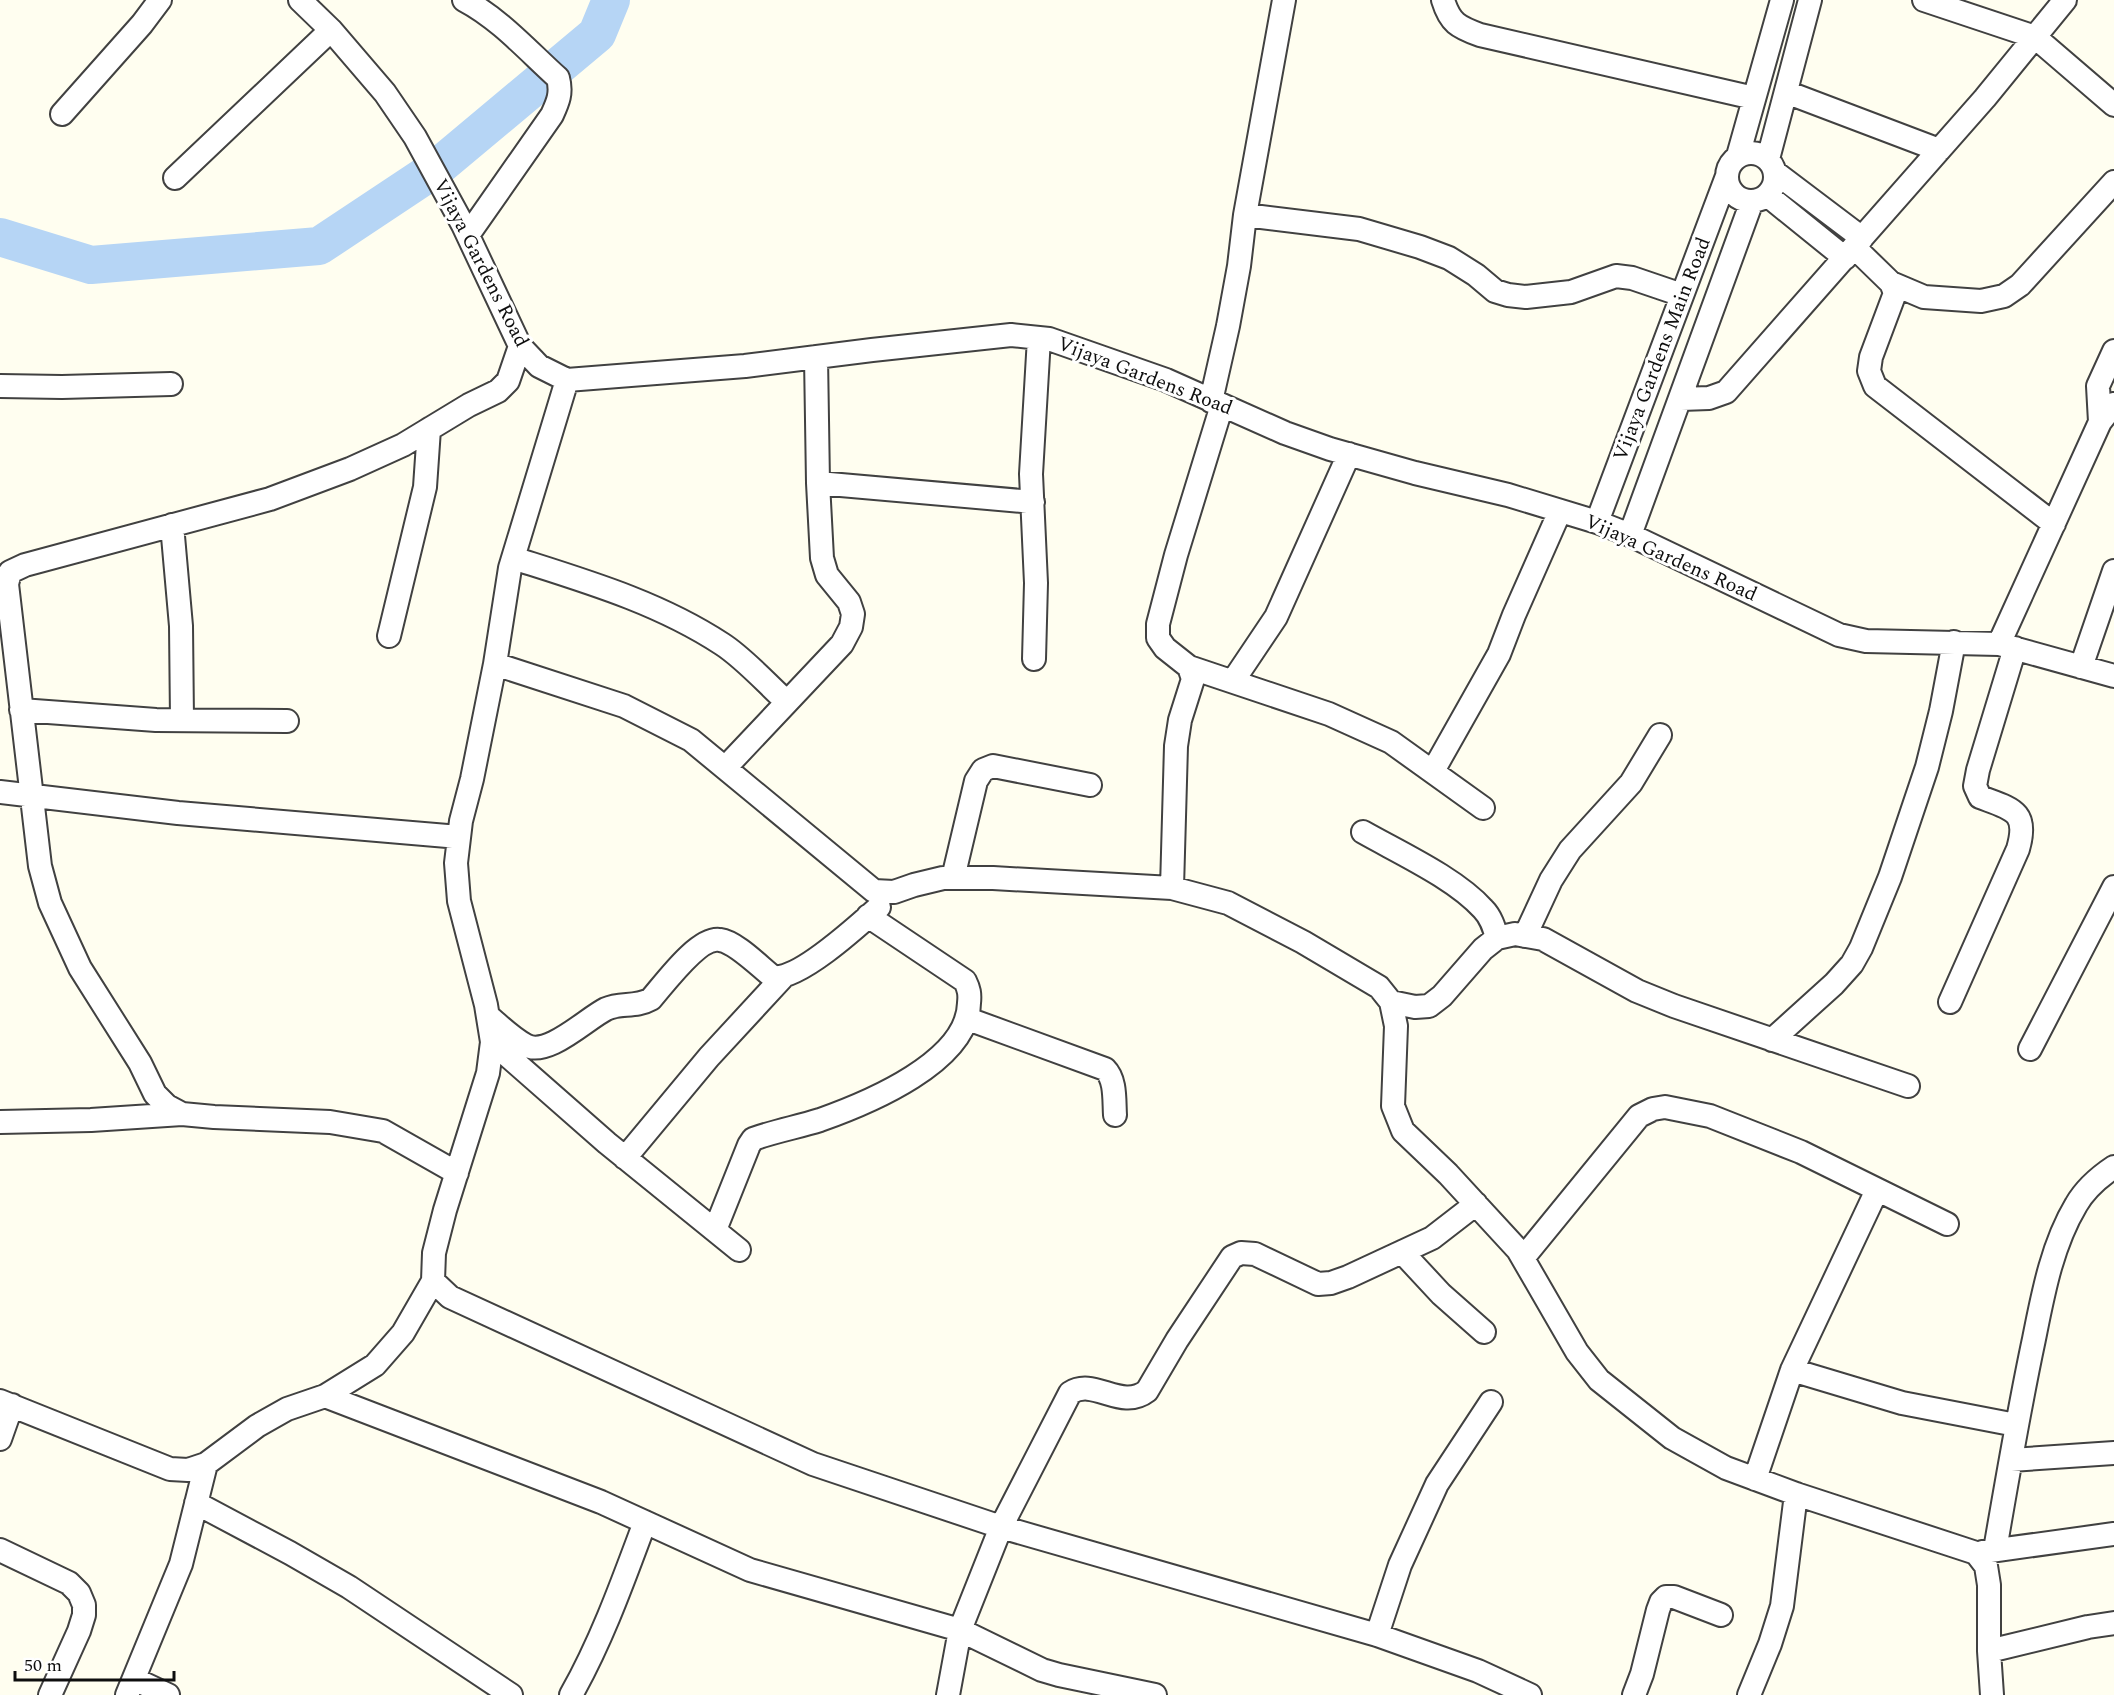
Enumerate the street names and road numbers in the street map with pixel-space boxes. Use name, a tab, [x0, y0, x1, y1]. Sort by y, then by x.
street label: Vijaya Gardens Road	[425, 173, 537, 353]
street label: Vijaya Gardens Main Road	[1605, 233, 1719, 465]
street label: Vijaya Gardens Road	[1053, 329, 1237, 423]
street label: Vijaya Gardens Road	[1580, 507, 1762, 609]

